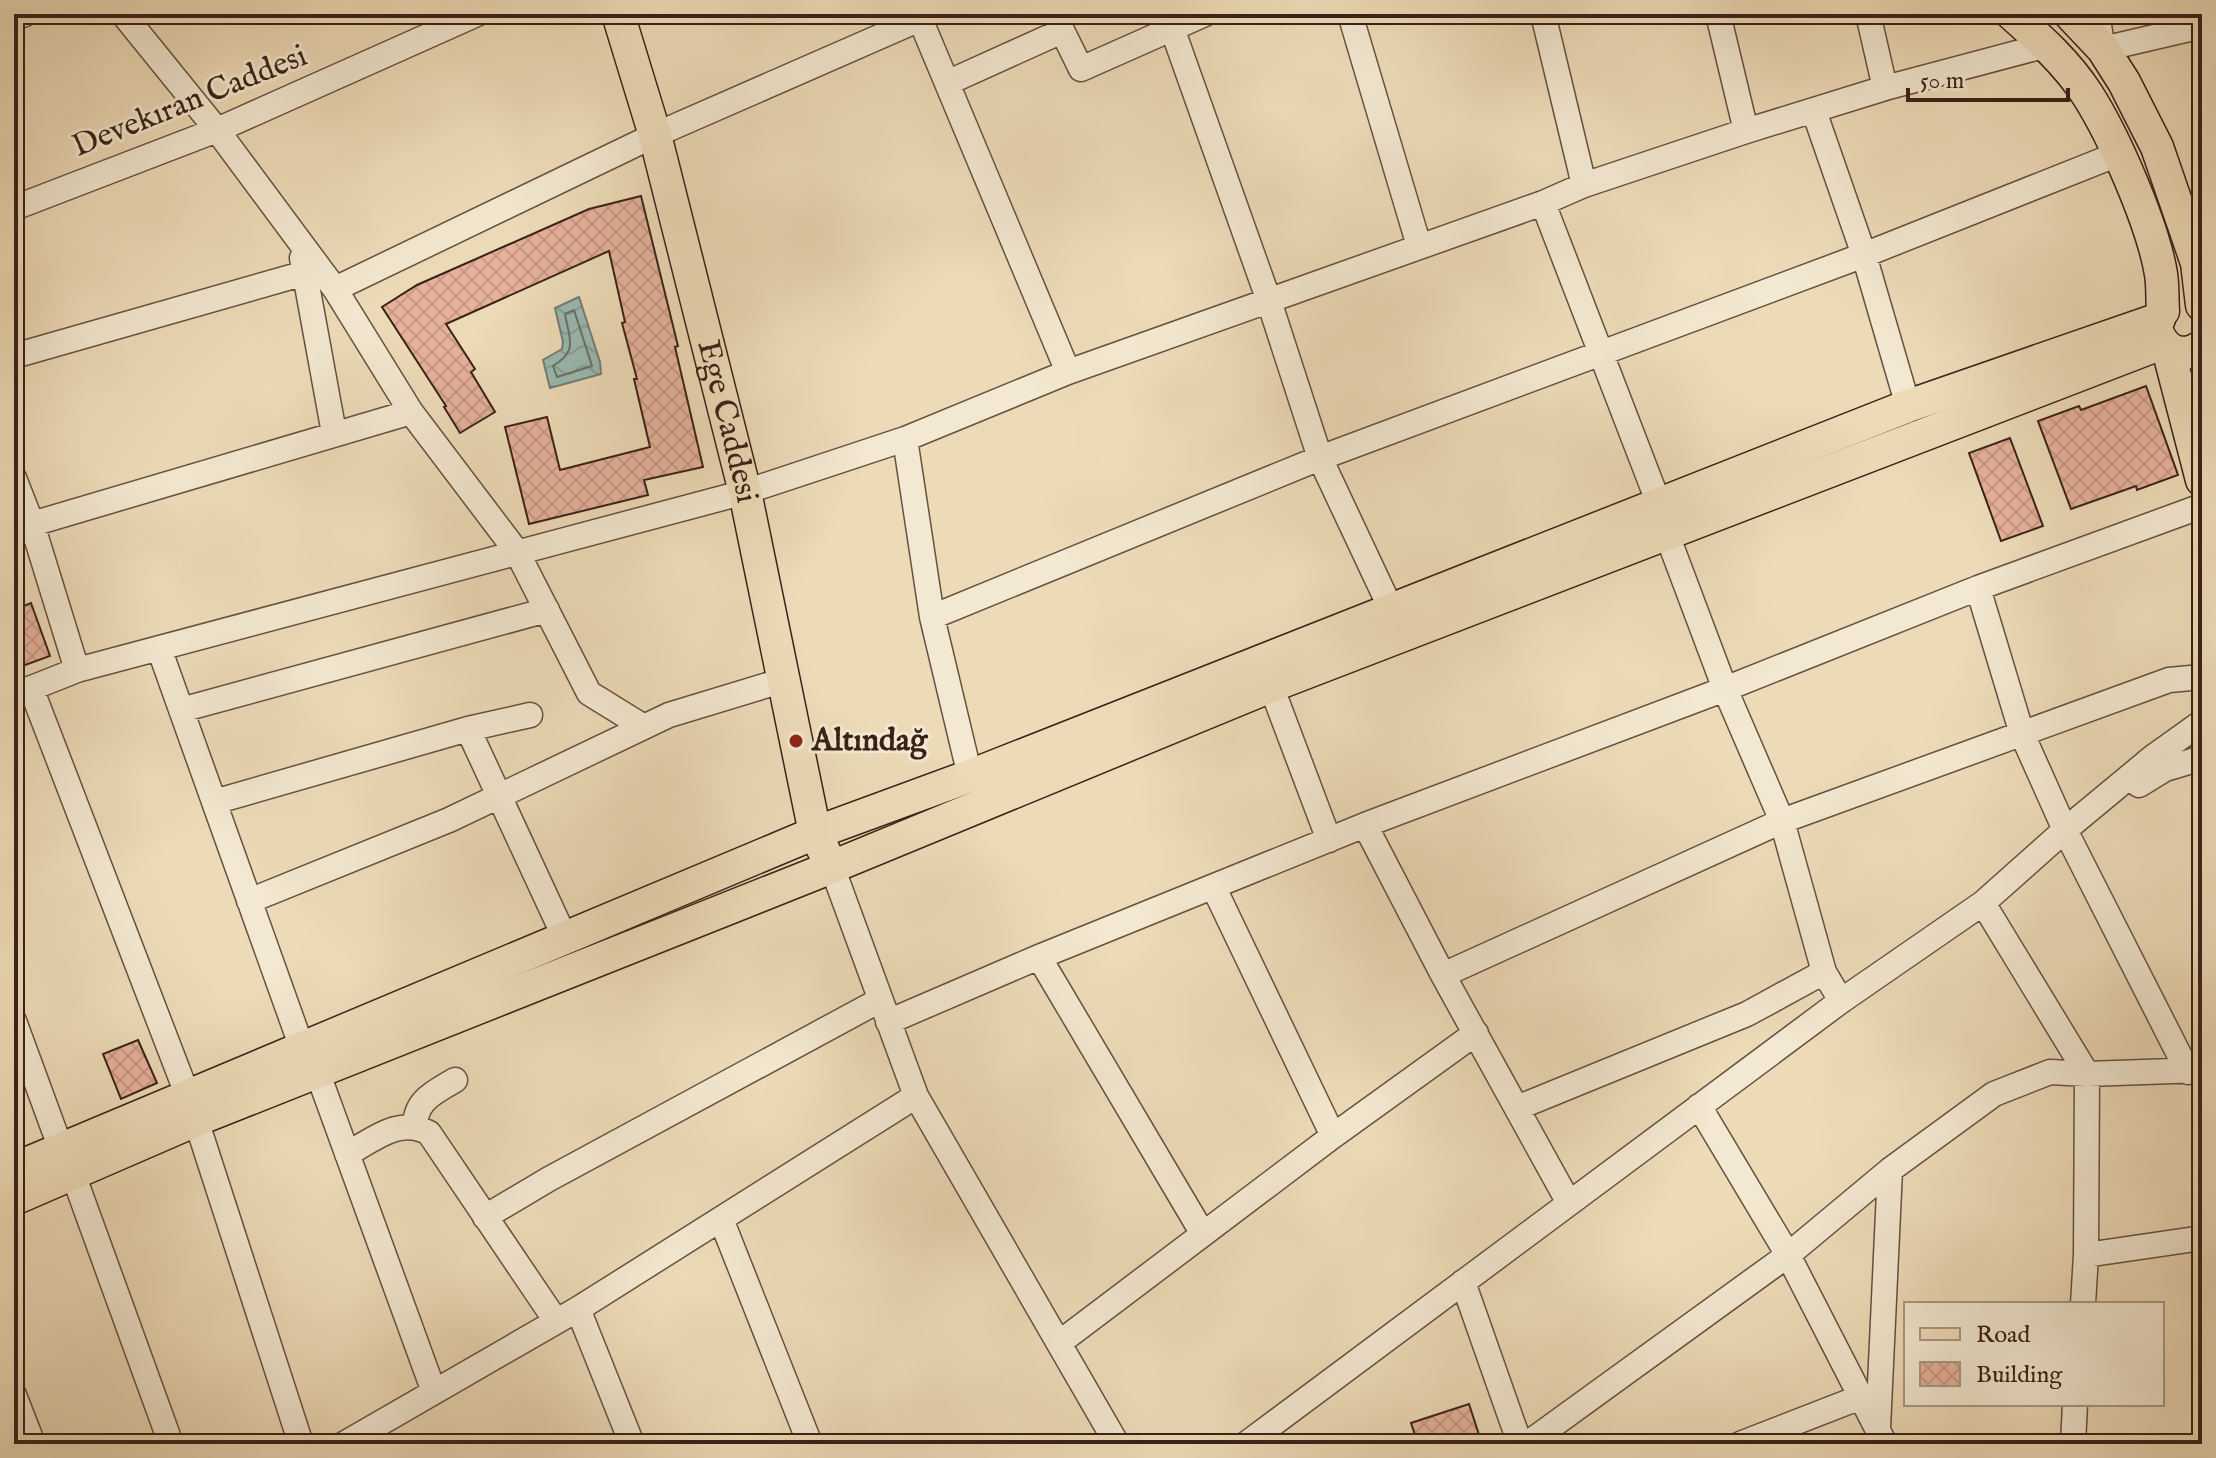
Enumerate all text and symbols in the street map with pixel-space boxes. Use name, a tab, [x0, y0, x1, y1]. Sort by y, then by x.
street label: Devekıran Caddesi	[67, 36, 313, 168]
scale bar	[1908, 52, 2068, 102]
text: 50 m	[1920, 66, 1964, 97]
street label: Ege Caddesi	[687, 336, 767, 506]
place label: Altındağ	[810, 721, 929, 762]
marker: Altındağ	[787, 732, 805, 750]
legend	[1904, 1302, 2164, 1406]
text: Road	[1976, 1320, 2030, 1351]
text: Building	[1976, 1360, 2063, 1391]

